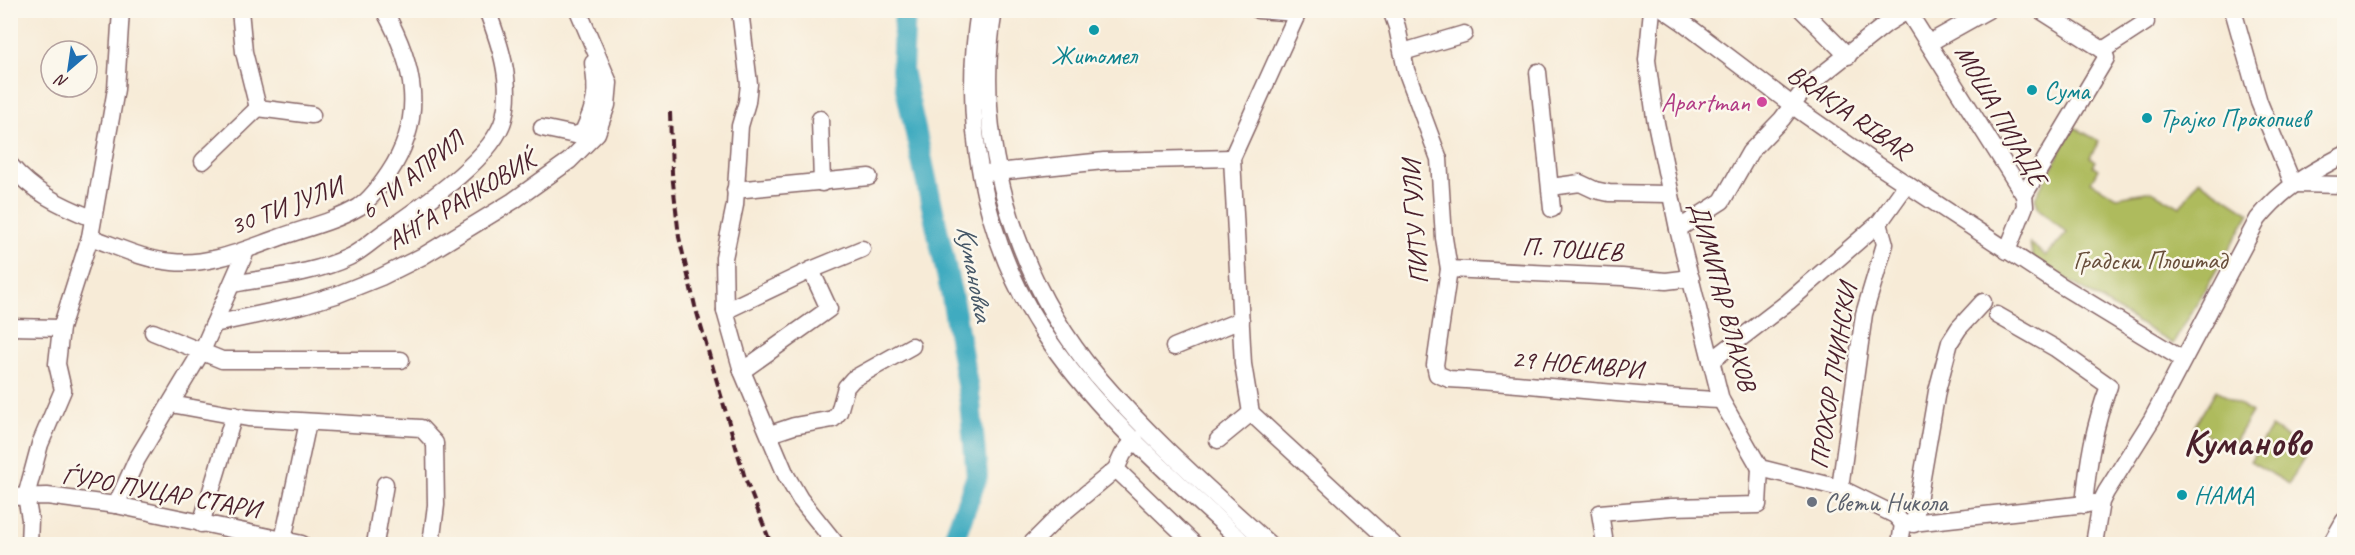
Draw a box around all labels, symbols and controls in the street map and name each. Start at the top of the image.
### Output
marker: Житомел [1087,23,1101,37]
north arrow [39,39,99,99]
place label: Житомел [1051,39,1139,72]
street label: МОША ПИЈАДЕ [1947,39,2056,194]
street label: BRAKJA RIBAR [1781,57,1920,168]
text: N [50,69,71,92]
place label: Сума [2044,74,2091,107]
marker: Сума [2025,83,2039,97]
place label: Apartman [1661,86,1750,119]
marker: Apartman [1755,95,1769,109]
place label: Трајко Прокопиев [2159,102,2313,135]
marker: Трајко Прокопиев [2140,111,2154,125]
street label: 6 ТИ АПРИЛ [353,121,473,227]
street label: АНЃА РАНКОВИЌ [381,140,545,257]
street label: ПИТУ ГУЛИ [1394,154,1436,285]
street label: 30 ТИ ЈУЛИ [225,168,350,242]
street label: ДИМИТАР ВЛАХОВ [1682,199,1765,396]
water label: Кумановка [949,222,1001,326]
street label: П. ТОШЕВ [1521,230,1626,268]
park label: Градски Плоштад [2073,244,2229,277]
street label: ПРОХОР ПЧИНСКИ [1802,276,1865,471]
street label: 29 НОЕМВРИ [1510,342,1648,387]
district label: Куманово [2183,419,2313,466]
street label: ЃУРО ПУЦАР СТАРИ [60,458,267,526]
place label: НАМА [2194,479,2254,512]
place label: Свети Никола [1824,486,1949,519]
marker: НАМА [2175,488,2189,502]
marker: Свети Никола [1805,495,1819,509]

